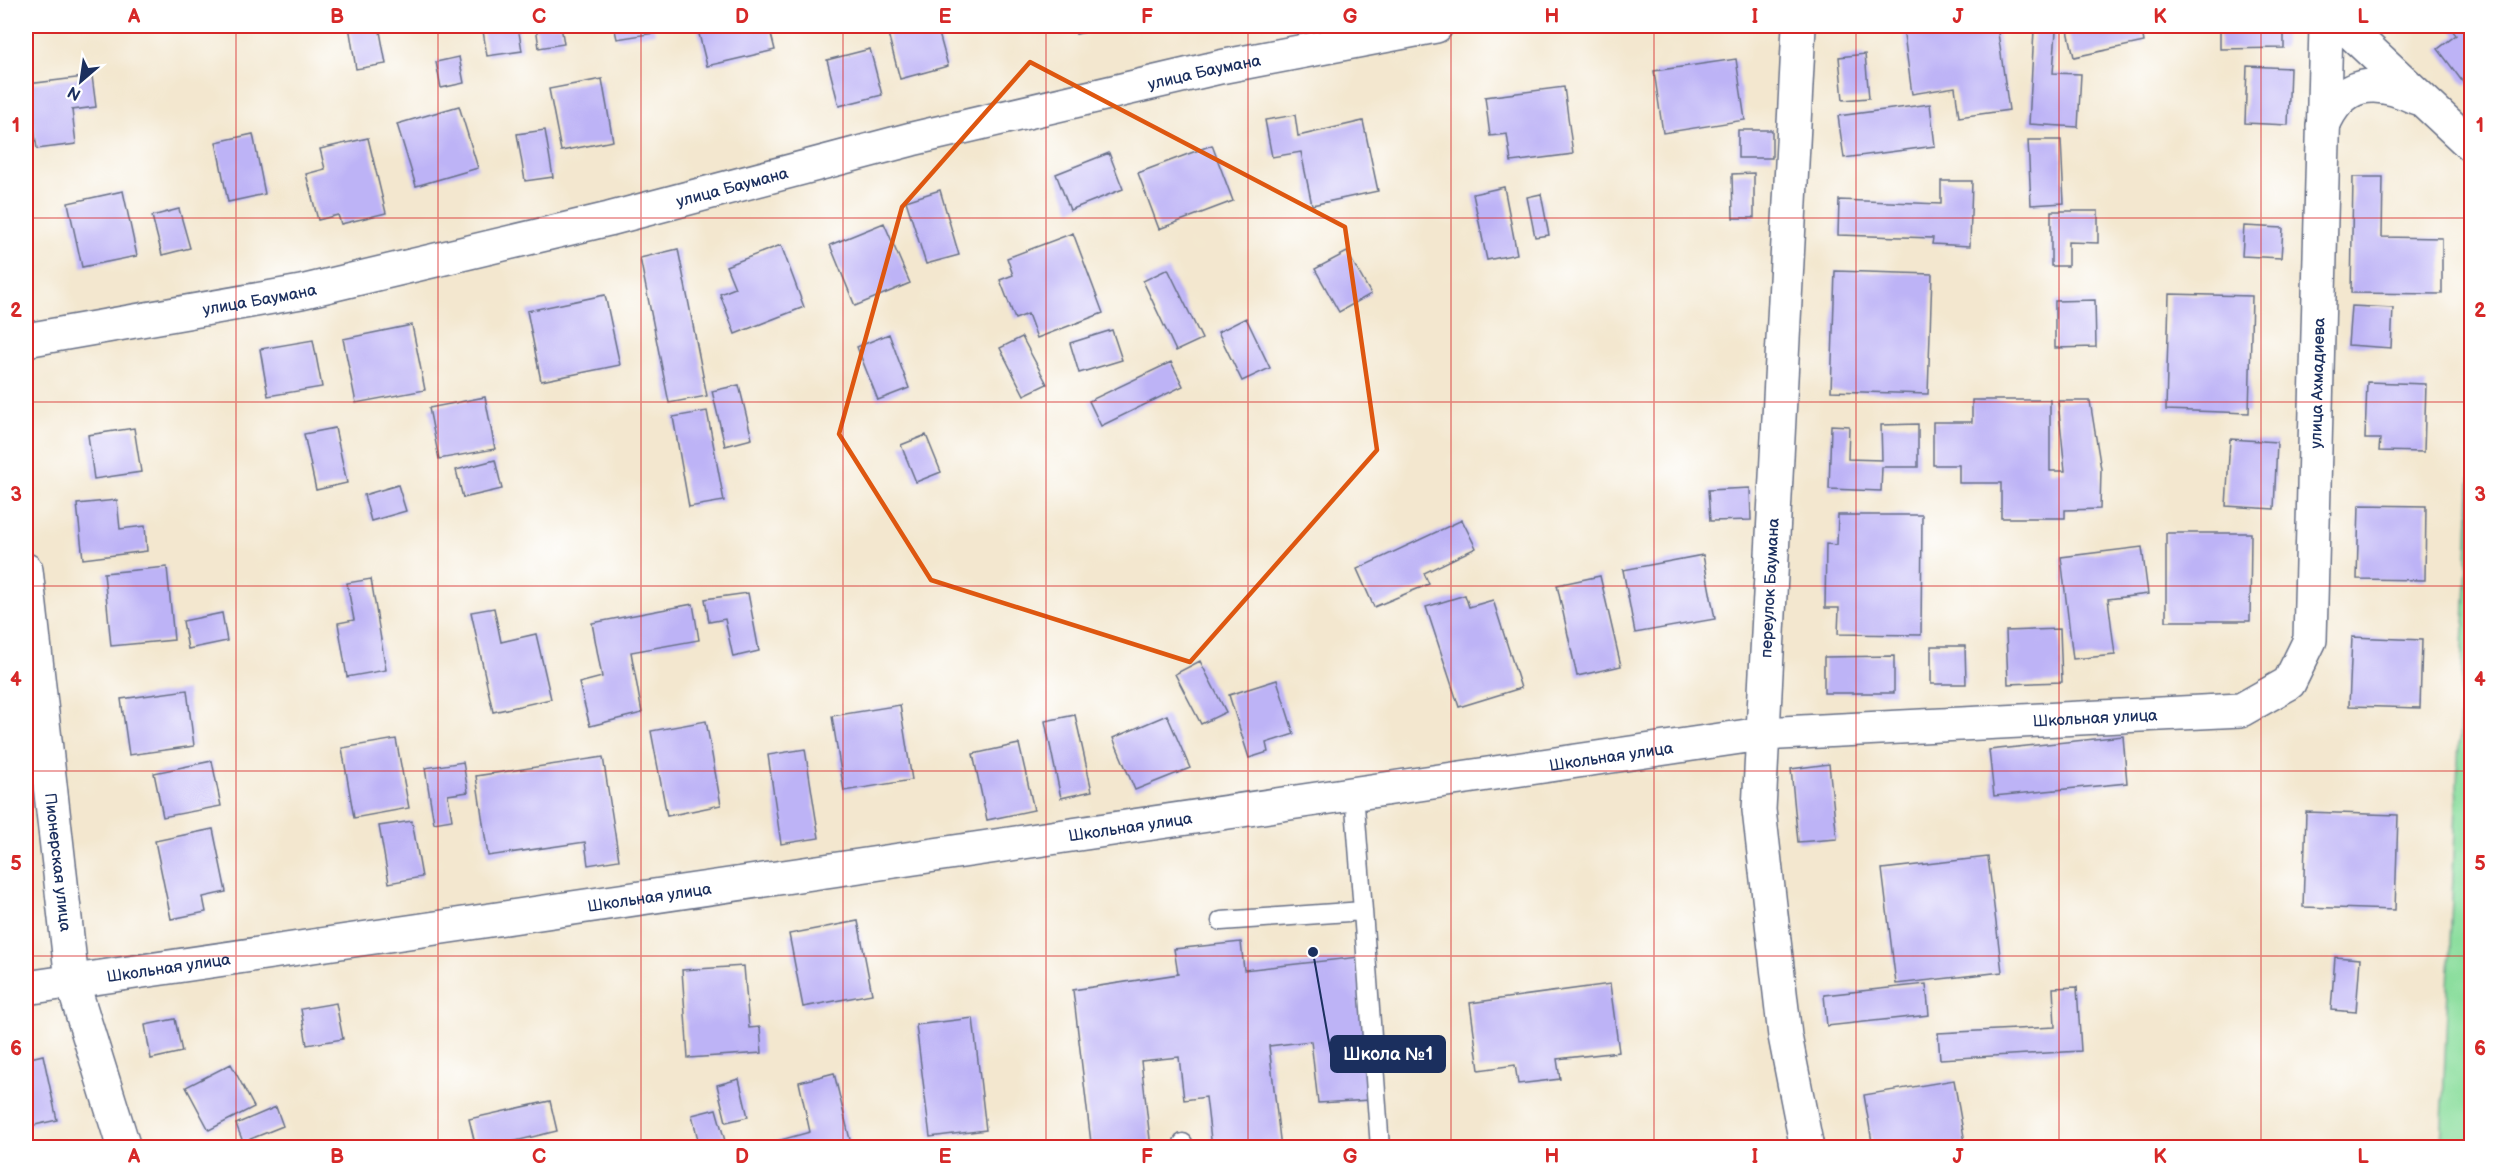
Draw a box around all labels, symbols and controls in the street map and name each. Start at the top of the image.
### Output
text: A [127,5,141,29]
text: B [330,5,344,29]
text: C [532,5,546,29]
text: D [735,5,749,29]
text: E [939,5,952,29]
text: F [1141,5,1153,29]
text: G [1343,5,1358,29]
text: H [1545,5,1559,29]
text: I [1752,5,1758,29]
text: J [1953,5,1965,29]
text: K [2153,5,2167,29]
text: L [2357,5,2369,29]
north arrow [51,51,111,111]
street label: улица Баумана [1146,51,1263,95]
text: N [65,82,84,104]
text: 1 [12,114,20,138]
text: 1 [2476,114,2484,138]
street label: улица Баумана [674,164,791,212]
street label: улица Баумана [201,281,319,320]
text: 2 [10,299,22,323]
text: 2 [2474,299,2486,323]
street label: улица Ахмадиева [2307,317,2329,449]
text: 3 [10,483,22,507]
text: 3 [2474,483,2486,507]
street label: переулок Баумана [1757,517,1784,659]
text: 4 [10,668,22,692]
text: 4 [2474,668,2486,692]
street label: Школьная улица [2032,706,2159,731]
street label: Школьная улица [1548,739,1675,776]
street label: Пионерская улица [40,792,74,933]
street label: Школьная улица [1067,809,1194,846]
text: 5 [10,852,22,876]
text: 5 [2474,852,2486,876]
street label: Школьная улица [586,880,713,917]
street label: Школьная улица [105,950,232,987]
callout: Школа №1 [1331,1036,1445,1072]
text: 6 [10,1037,22,1061]
text: 6 [2474,1037,2486,1061]
text: Школа №1 [1343,1044,1433,1065]
text: A [127,1145,141,1169]
text: B [330,1145,344,1169]
text: C [532,1145,546,1169]
text: D [735,1145,749,1169]
text: E [939,1145,952,1169]
text: F [1141,1145,1153,1169]
text: G [1343,1145,1358,1169]
text: H [1545,1145,1559,1169]
text: I [1752,1145,1758,1169]
text: J [1953,1145,1965,1169]
text: K [2153,1145,2167,1169]
text: L [2357,1145,2369,1169]

